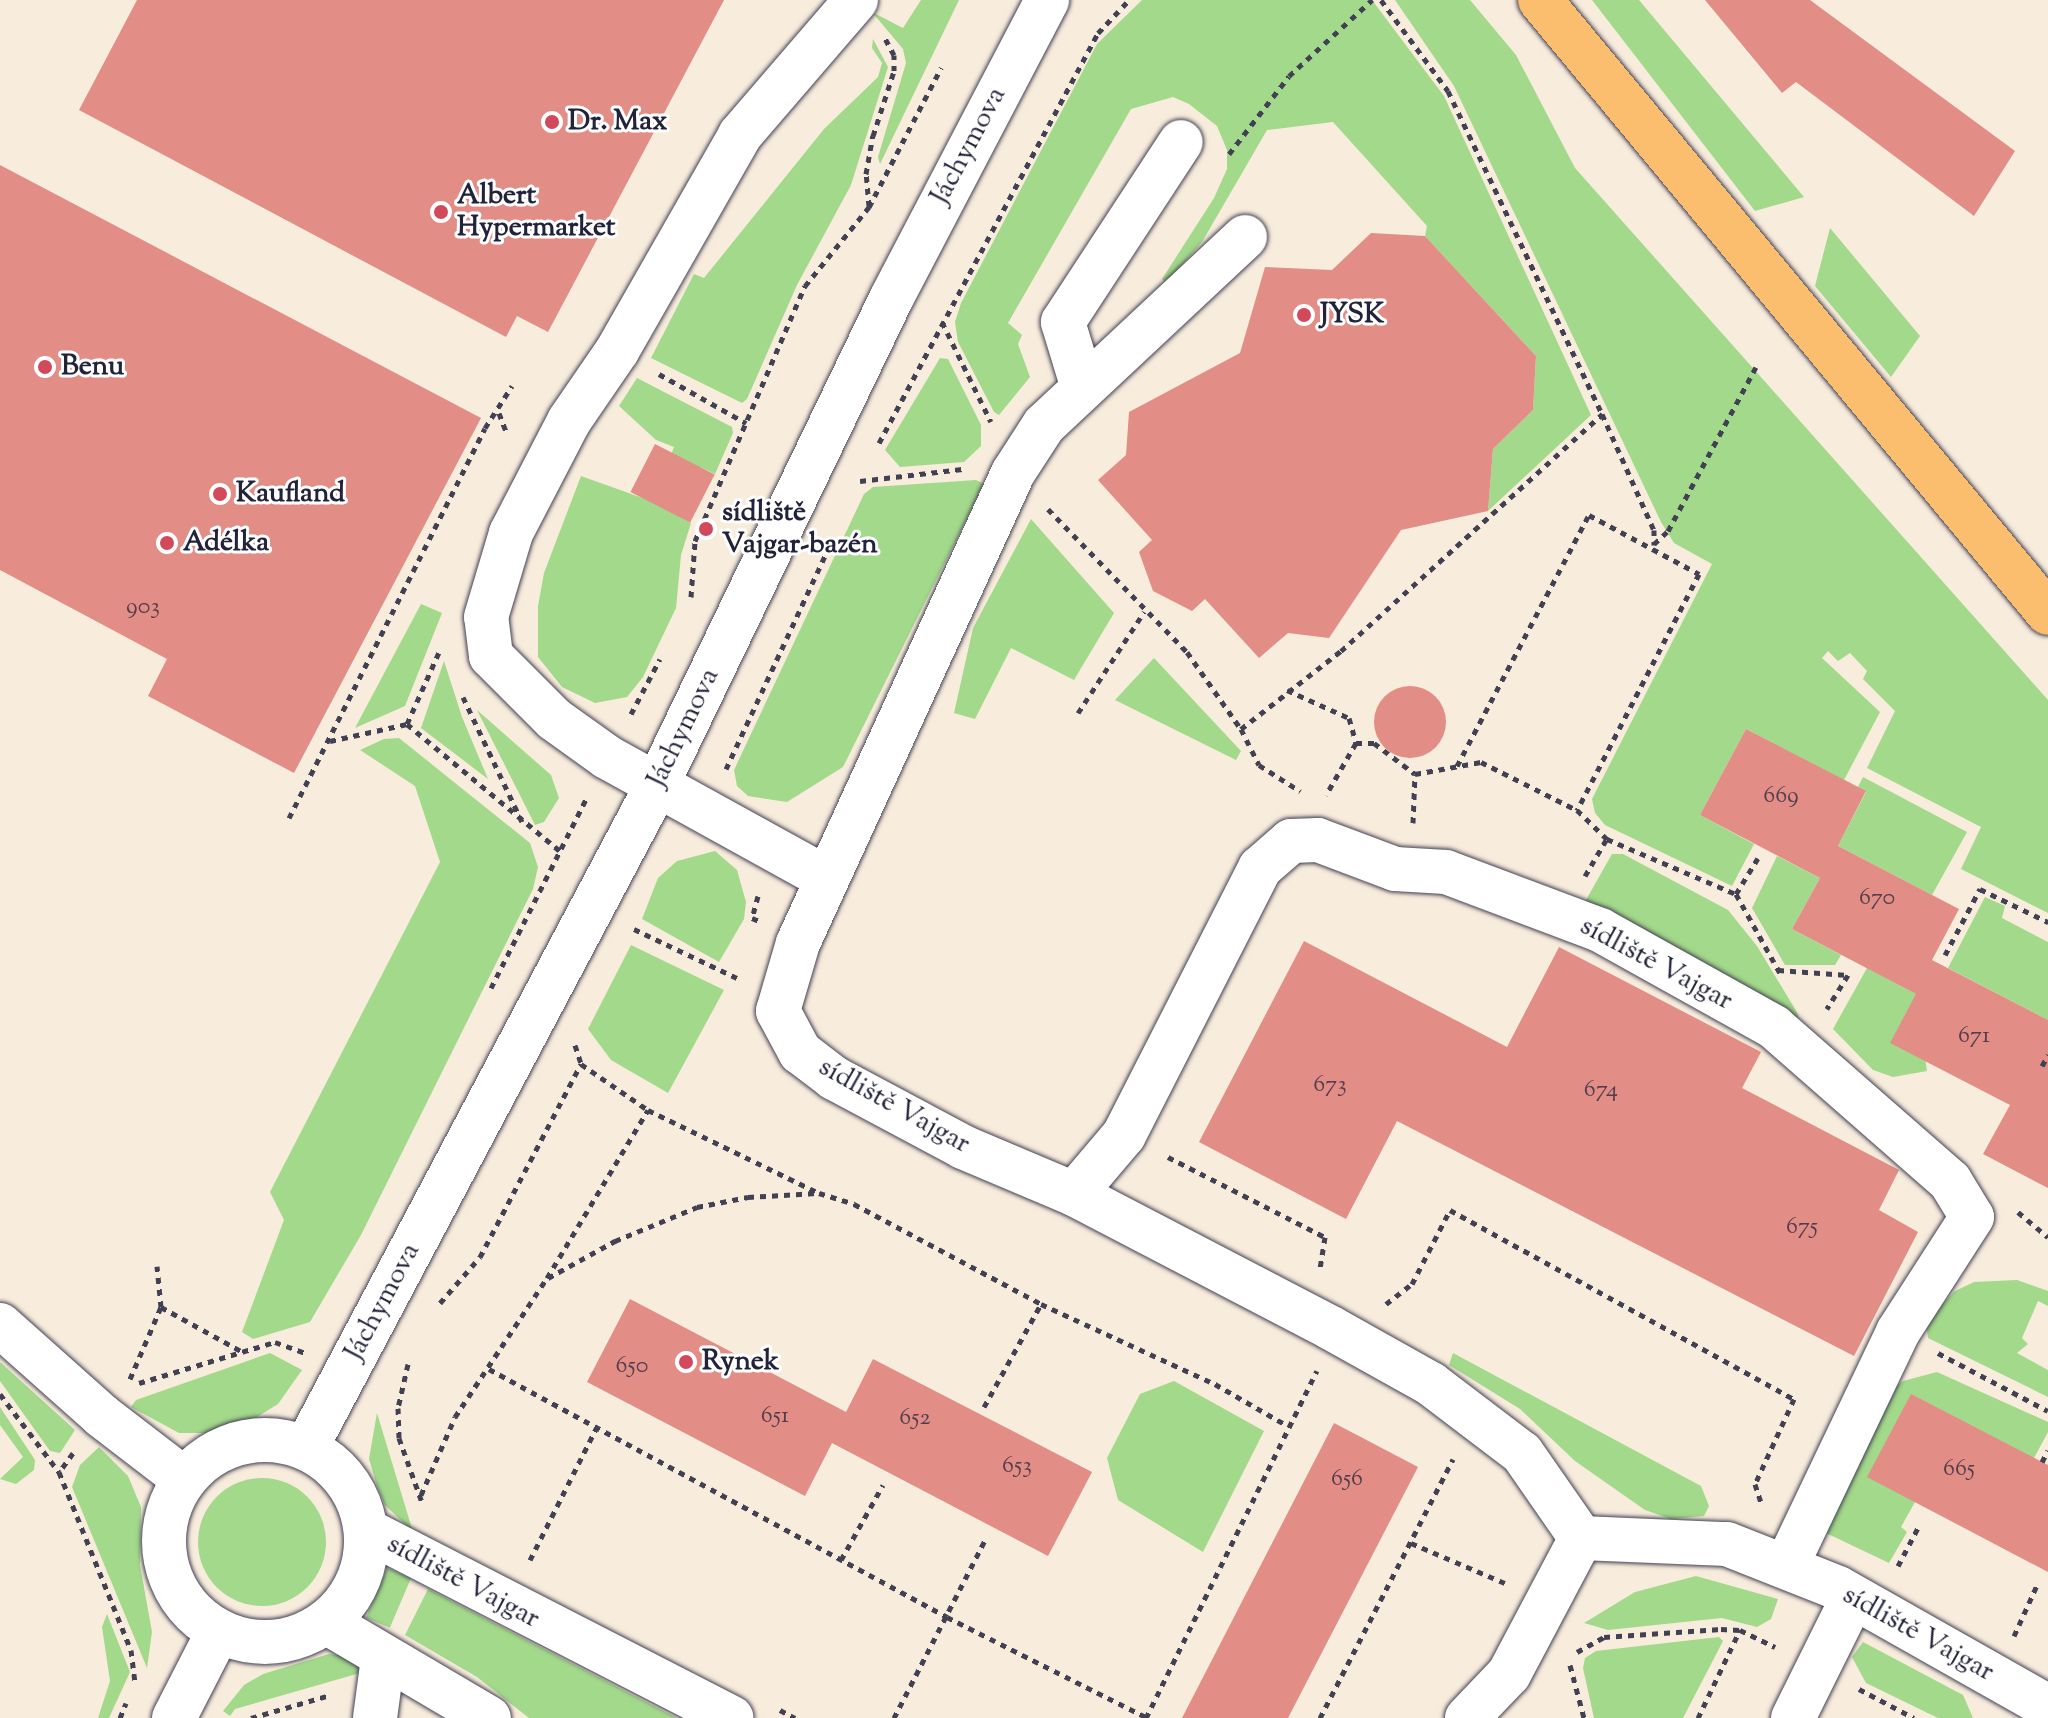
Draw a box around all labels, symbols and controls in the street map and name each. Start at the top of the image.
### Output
street label: Jáchymova [924,82,1014,210]
place label: Dr. Max [568,105,667,139]
marker: Dr. Max [543,113,561,131]
place label: Albert Hypermarket [457,179,615,245]
marker: Albert Hypermarket [432,203,450,221]
place label: JYSK [1320,298,1384,332]
marker: JYSK [1295,306,1313,324]
place label: Benu [61,350,124,384]
marker: Benu [36,358,54,376]
place label: Kaufland [236,477,345,511]
marker: Kaufland [211,485,229,503]
place label: sídliště Vajgar-bazén [722,496,878,562]
marker: sídliště Vajgar-bazén [697,520,715,538]
place label: Adélka [183,526,269,560]
marker: Adélka [158,534,176,552]
house number: 903 [126,594,160,622]
street label: Jáchymova [641,663,727,793]
house number: 669 [1763,783,1799,811]
house number: 670 [1859,885,1895,913]
street label: sídliště Vajgar [1574,910,1738,1018]
house number: 671 [1958,1023,1990,1051]
street label: sídliště Vajgar [812,1051,976,1161]
house number: 673 [1313,1072,1347,1100]
house number: 674 [1584,1077,1618,1105]
house number: 675 [1786,1214,1818,1242]
street label: Jáchymova [338,1238,428,1366]
place label: Rynek [702,1345,779,1379]
house number: 650 [616,1353,648,1381]
marker: Rynek [677,1353,695,1371]
house number: 651 [761,1403,789,1431]
house number: 652 [899,1405,931,1433]
house number: 653 [1002,1453,1032,1481]
house number: 665 [1943,1456,1975,1484]
house number: 656 [1331,1466,1363,1494]
street label: sídliště Vajgar [381,1528,545,1636]
street label: sídliště Vajgar [1836,1579,2000,1689]

